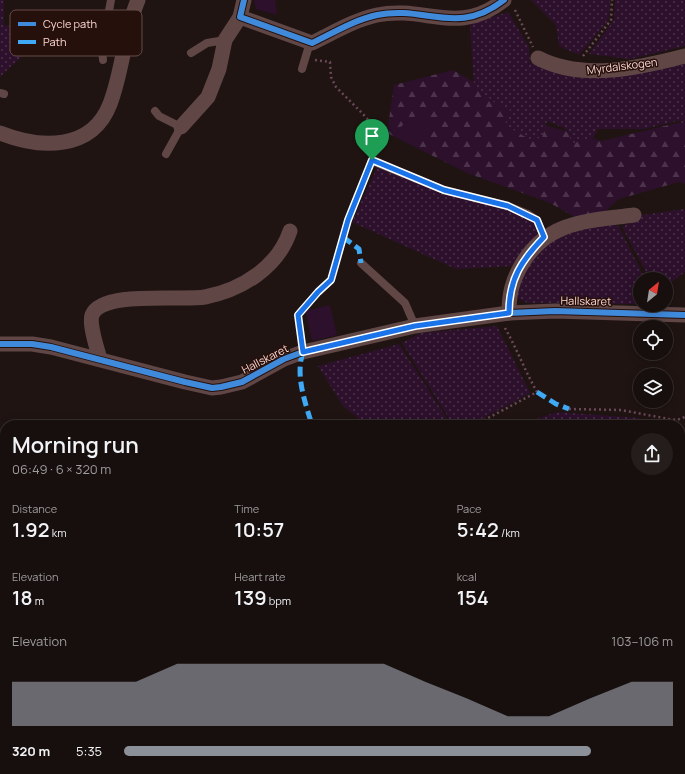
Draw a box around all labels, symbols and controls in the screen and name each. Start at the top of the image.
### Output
legend [10,10,142,56]
text: Cycle path [43,16,97,31]
text: Path [43,34,66,49]
street label: Myrdalskogen [586,54,658,77]
pin [355,119,389,160]
icon: arrive [361,125,383,147]
north arrow [633,272,673,312]
map controls [633,272,673,408]
street label: Hallskaret [560,293,612,308]
button: locate [633,320,673,360]
street label: Hallskaret [239,340,291,377]
button: layers [633,368,673,408]
text: Morning run [12,430,139,460]
button: share [631,433,673,475]
text: 06:49 · 6 × 320 m [12,460,111,478]
text: Distance [12,501,57,516]
text: Time [234,501,259,516]
text: Pace [457,501,482,516]
text: 1.92 [12,516,50,543]
text: 10:57 [234,516,284,543]
text: 5:42 [457,516,499,543]
text: km [50,525,67,540]
text: /km [499,525,520,540]
text: Elevation [12,569,58,584]
text: Heart rate [234,569,285,584]
text: kcal [457,569,477,584]
text: 18 [12,584,32,611]
text: 139 [234,584,267,611]
text: 154 [457,584,489,611]
text: m [32,593,44,608]
text: bpm [267,593,291,608]
text: Elevation [12,632,67,650]
text: 103–106 m [611,632,673,650]
text: 320 m [12,742,50,760]
text: 5:35 [76,742,102,760]

